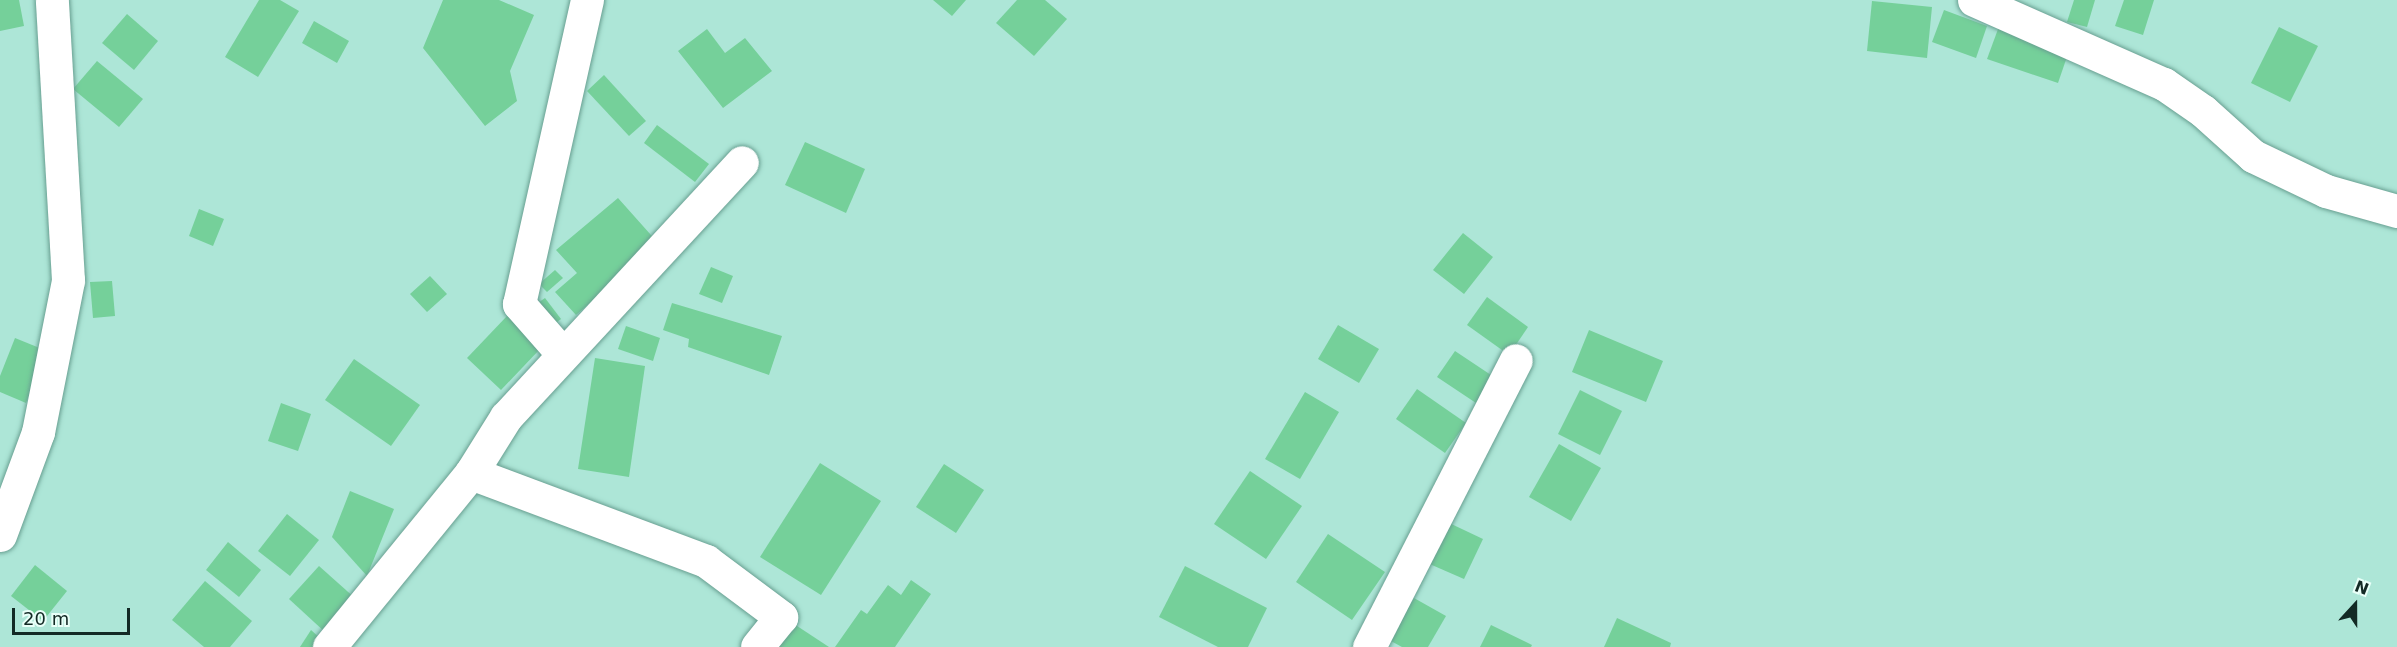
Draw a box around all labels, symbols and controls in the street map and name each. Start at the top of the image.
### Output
north arrow [2325,575,2385,635]
text: N [2352,576,2371,599]
scale bar [15,596,134,634]
text: 20 m [23,608,69,629]

